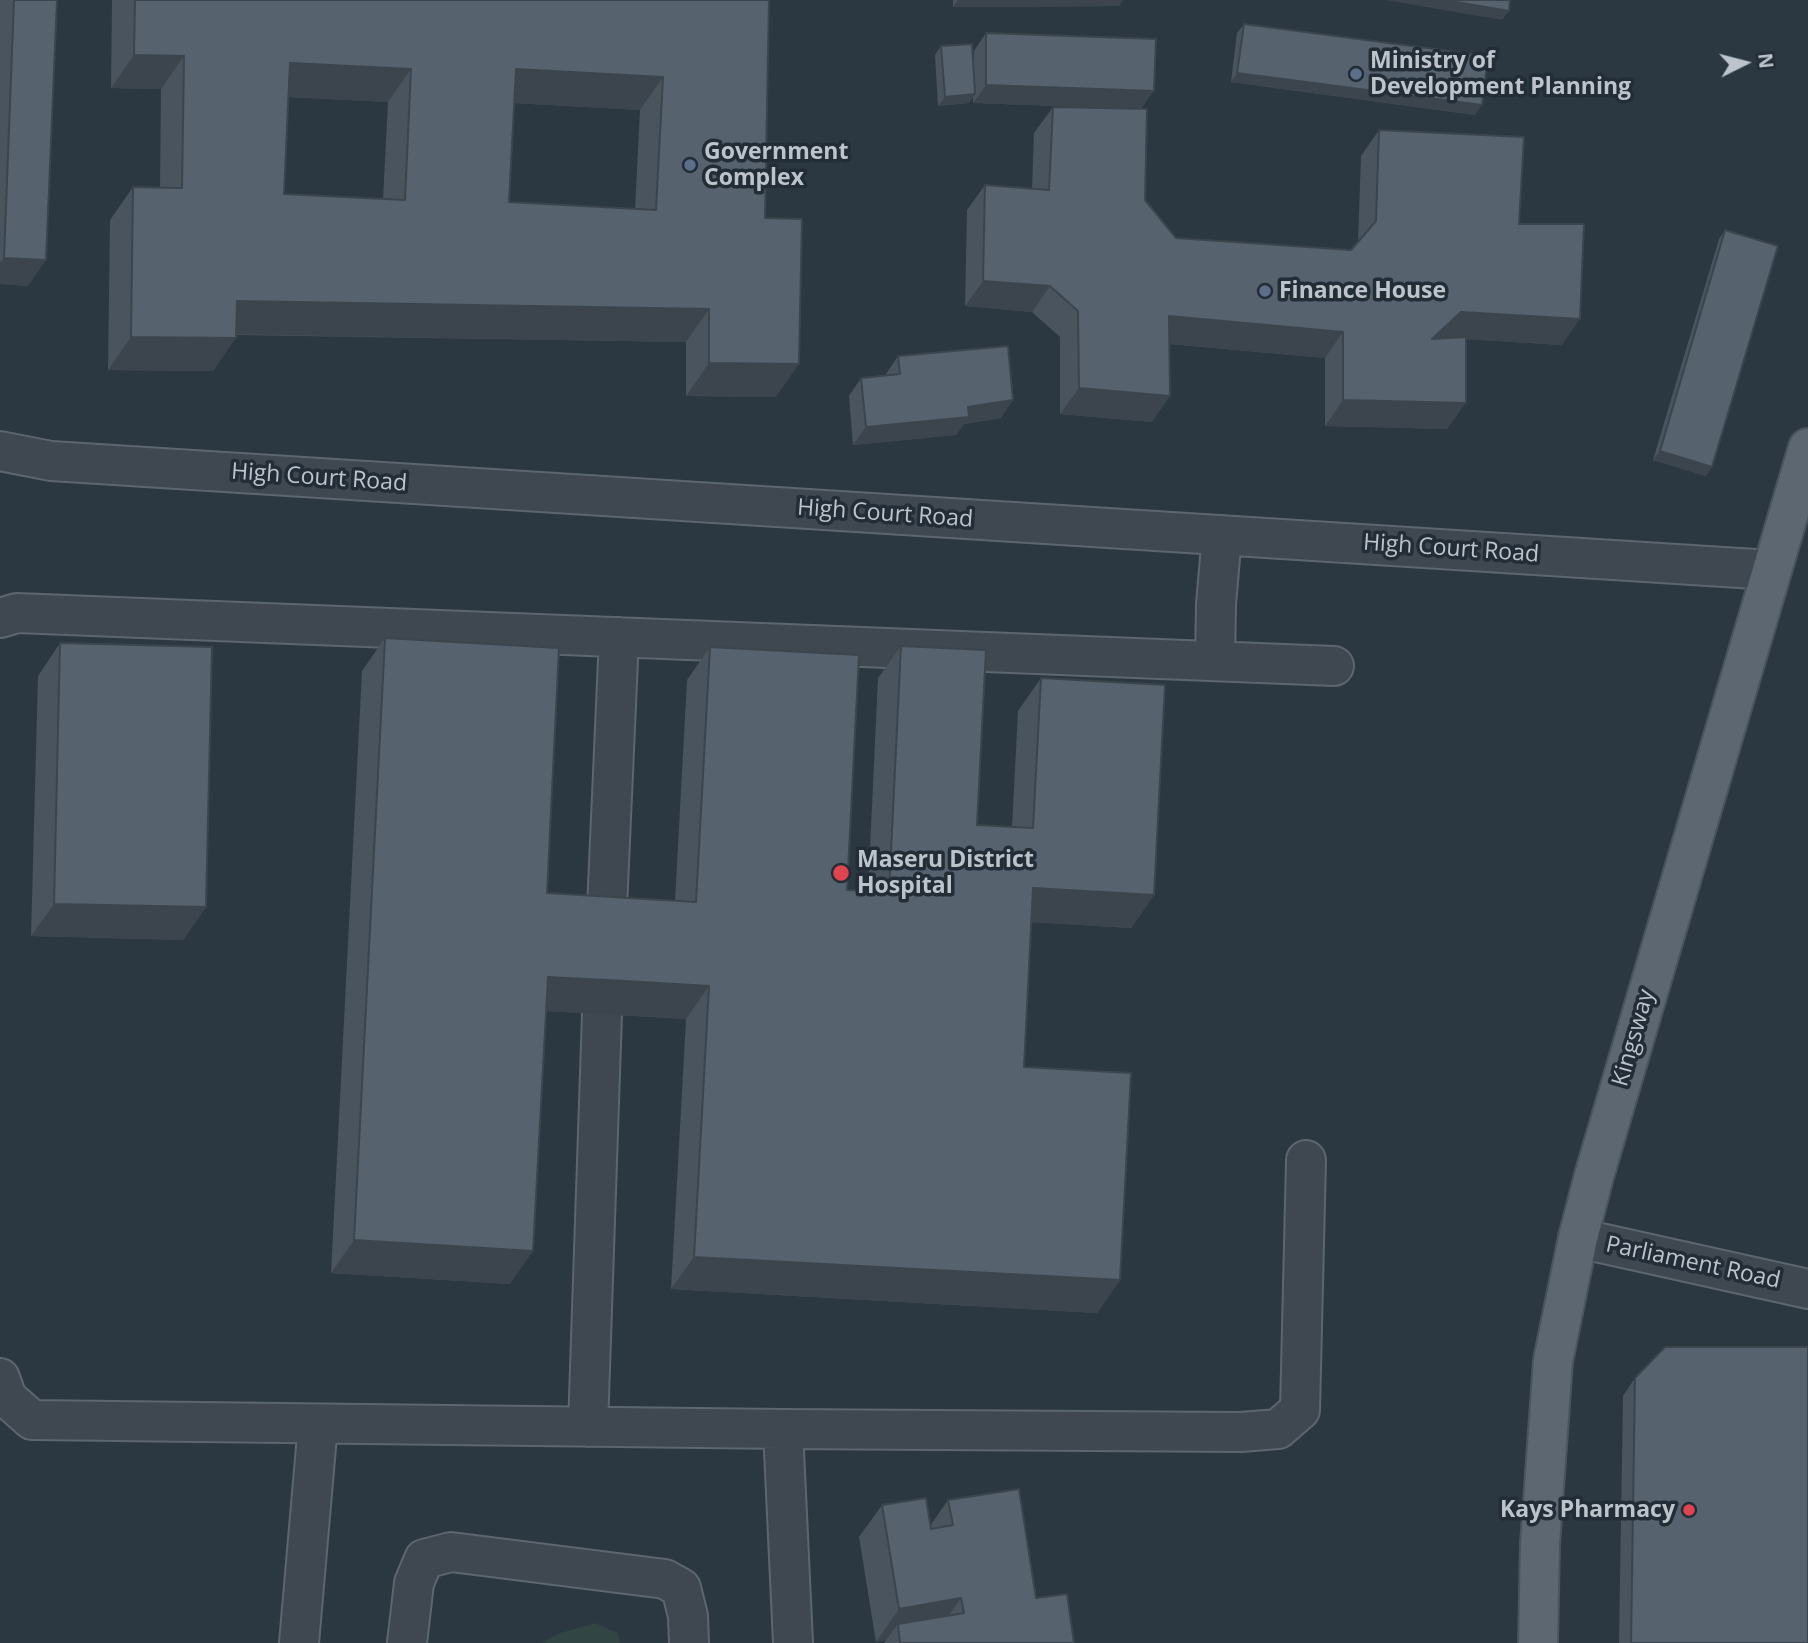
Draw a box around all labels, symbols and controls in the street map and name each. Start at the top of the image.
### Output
north arrow [1710,28,1780,98]
place label: Ministry of Development Planning [1370,47,1631,101]
text: N [1752,52,1780,70]
marker: Ministry of Development Planning [1348,66,1364,82]
place label: Government Complex [704,138,848,192]
marker: Government Complex [682,157,698,173]
place label: Finance House [1279,277,1446,305]
marker: Finance House [1257,283,1273,299]
street label: High Court Road [230,458,408,498]
street label: High Court Road [796,494,974,534]
street label: High Court Road [1362,529,1540,569]
place label: Maseru District Hospital [857,846,1034,900]
marker: Maseru District Hospital [831,863,851,883]
street label: Kingsway [1607,986,1661,1090]
street label: Parliament Road [1603,1231,1783,1295]
place label: Kays Pharmacy [1500,1496,1675,1524]
marker: Kays Pharmacy [1681,1502,1697,1518]

